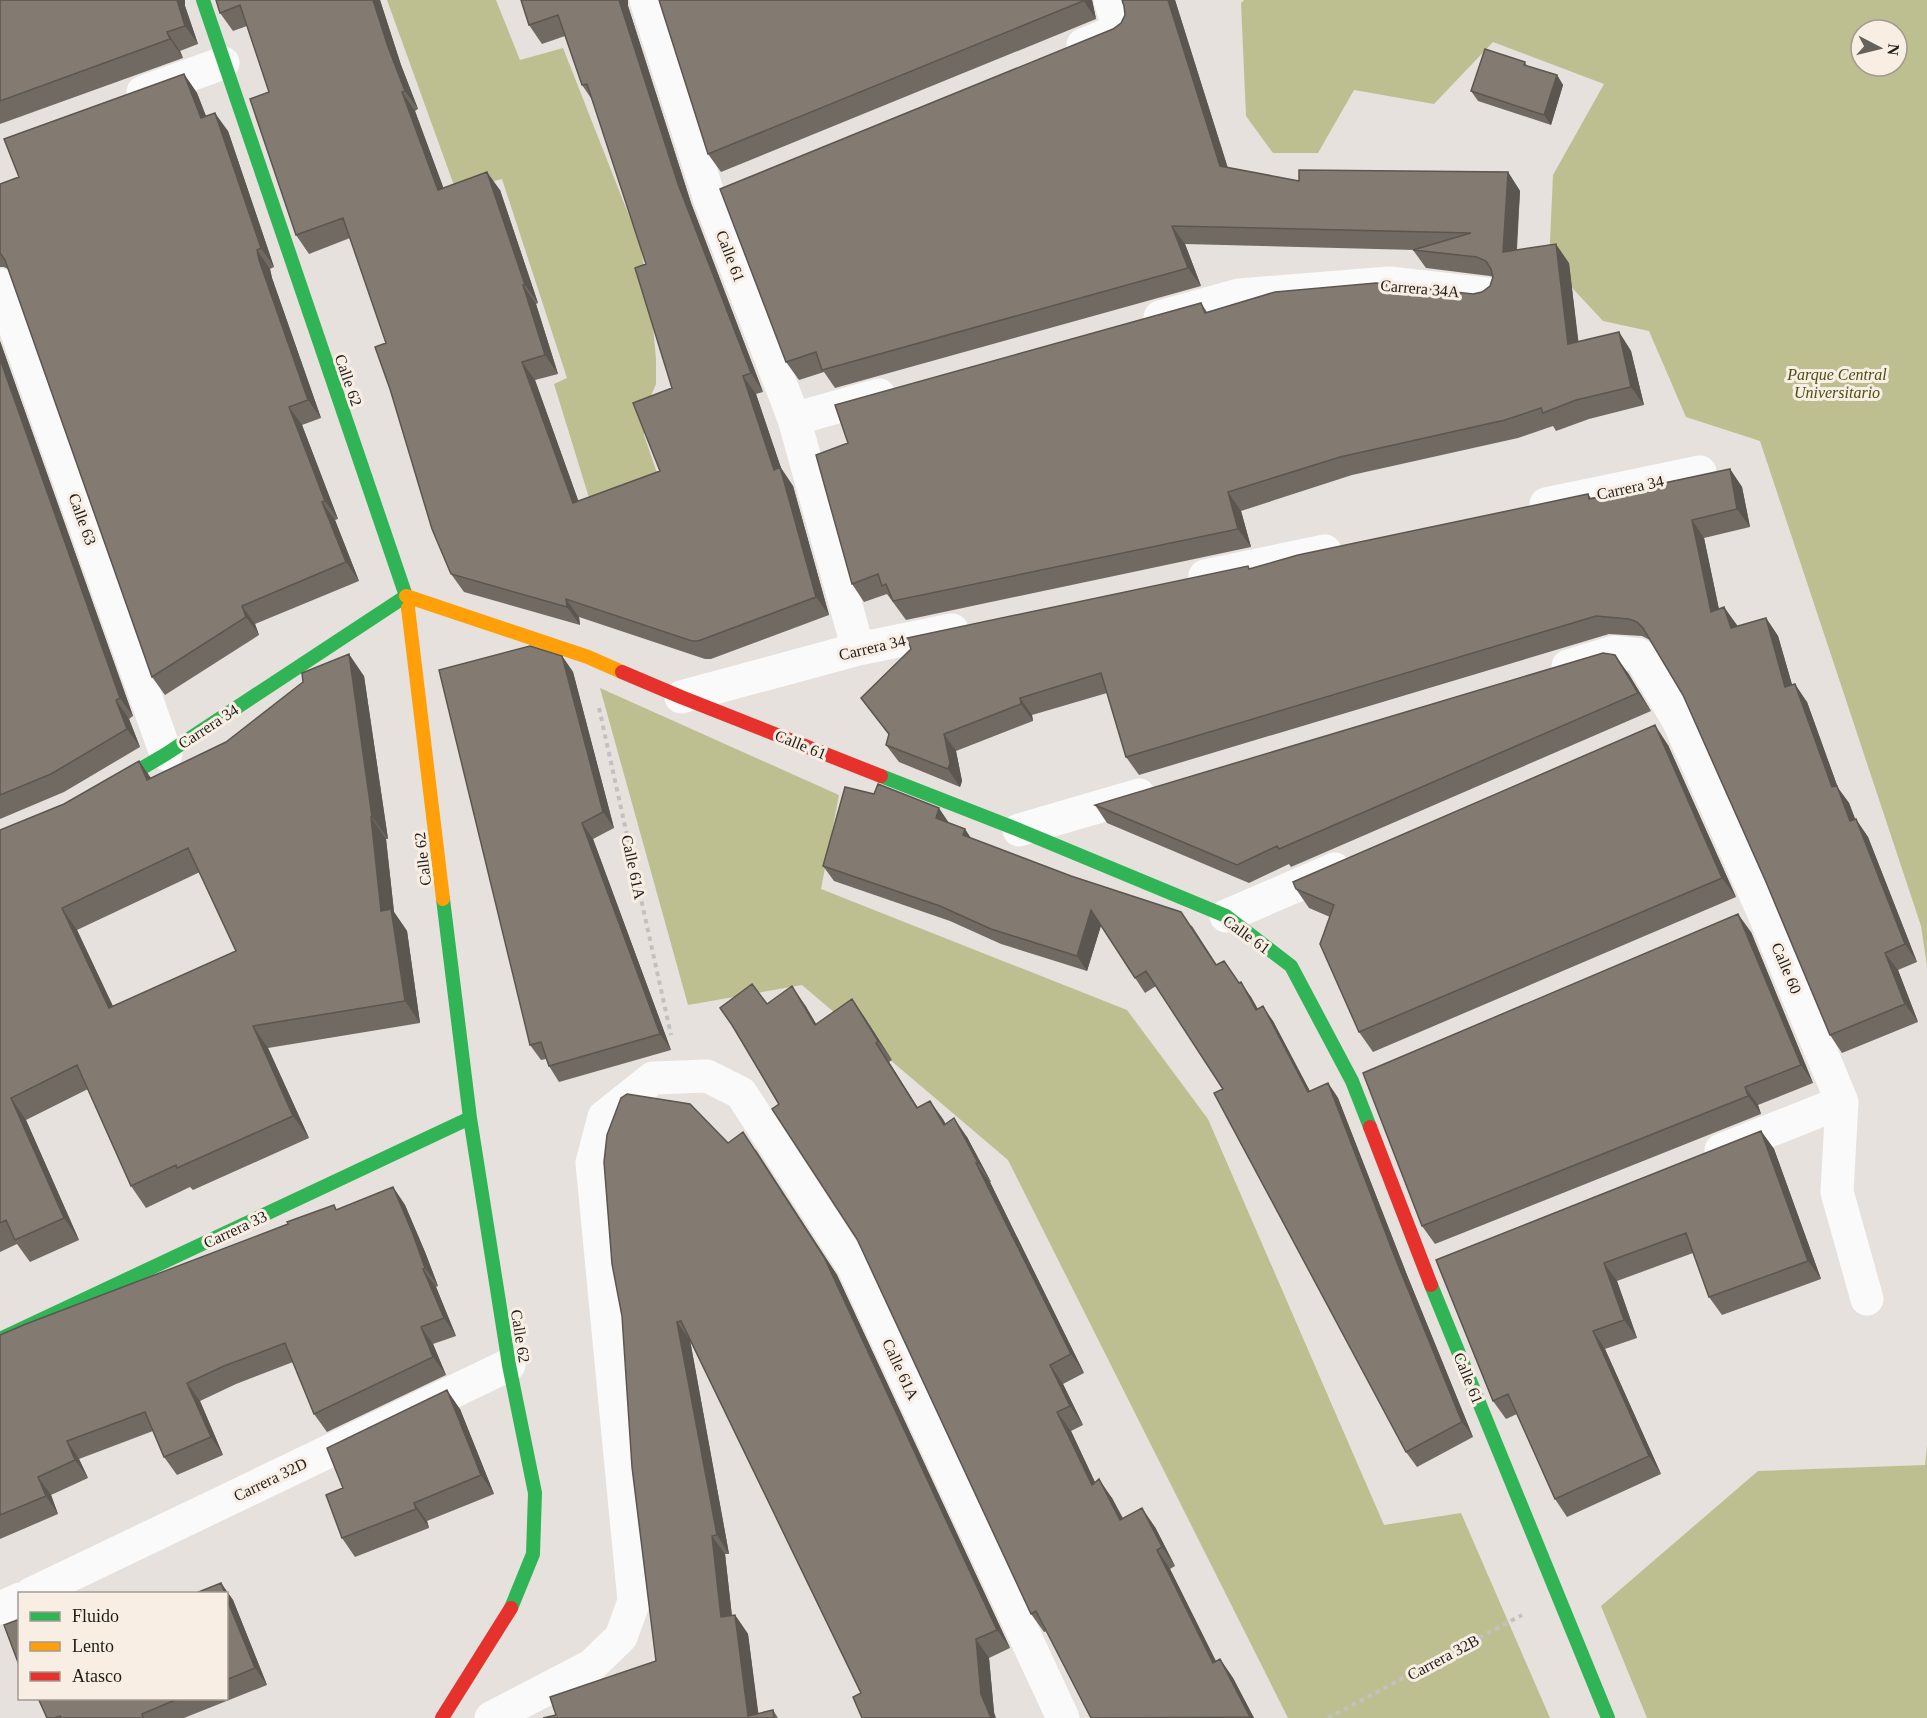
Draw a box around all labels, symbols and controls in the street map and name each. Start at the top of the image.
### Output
north arrow [1849,18,1909,78]
text: N [1884,43,1903,57]
street label: Calle 61 [713,228,748,284]
street label: Carrera 34A [1380,277,1461,300]
street label: Calle 62 [332,352,365,408]
park label: Parque Central Universitario [1786,366,1887,401]
street label: Carrera 34 [1595,472,1665,503]
street label: Calle 63 [65,491,100,547]
street label: Carrera 34 [837,632,907,663]
street label: Carrera 34 [175,701,241,752]
street label: Calle 61 [773,727,829,762]
street label: Calle 62 [411,831,434,887]
street label: Calle 61A [618,833,649,901]
street label: Calle 61 [1220,912,1273,957]
street label: Calle 60 [1768,940,1805,996]
street label: Carrera 33 [201,1207,270,1252]
street label: Calle 62 [508,1308,533,1364]
street label: Calle 61A [879,1336,922,1403]
street label: Calle 61 [1451,1350,1486,1406]
street label: Carrera 32D [231,1454,310,1505]
legend [18,1592,228,1700]
text: Fluido [72,1606,119,1626]
street label: Carrera 32B [1405,1631,1482,1683]
text: Lento [72,1636,114,1656]
text: Atasco [72,1666,122,1686]

